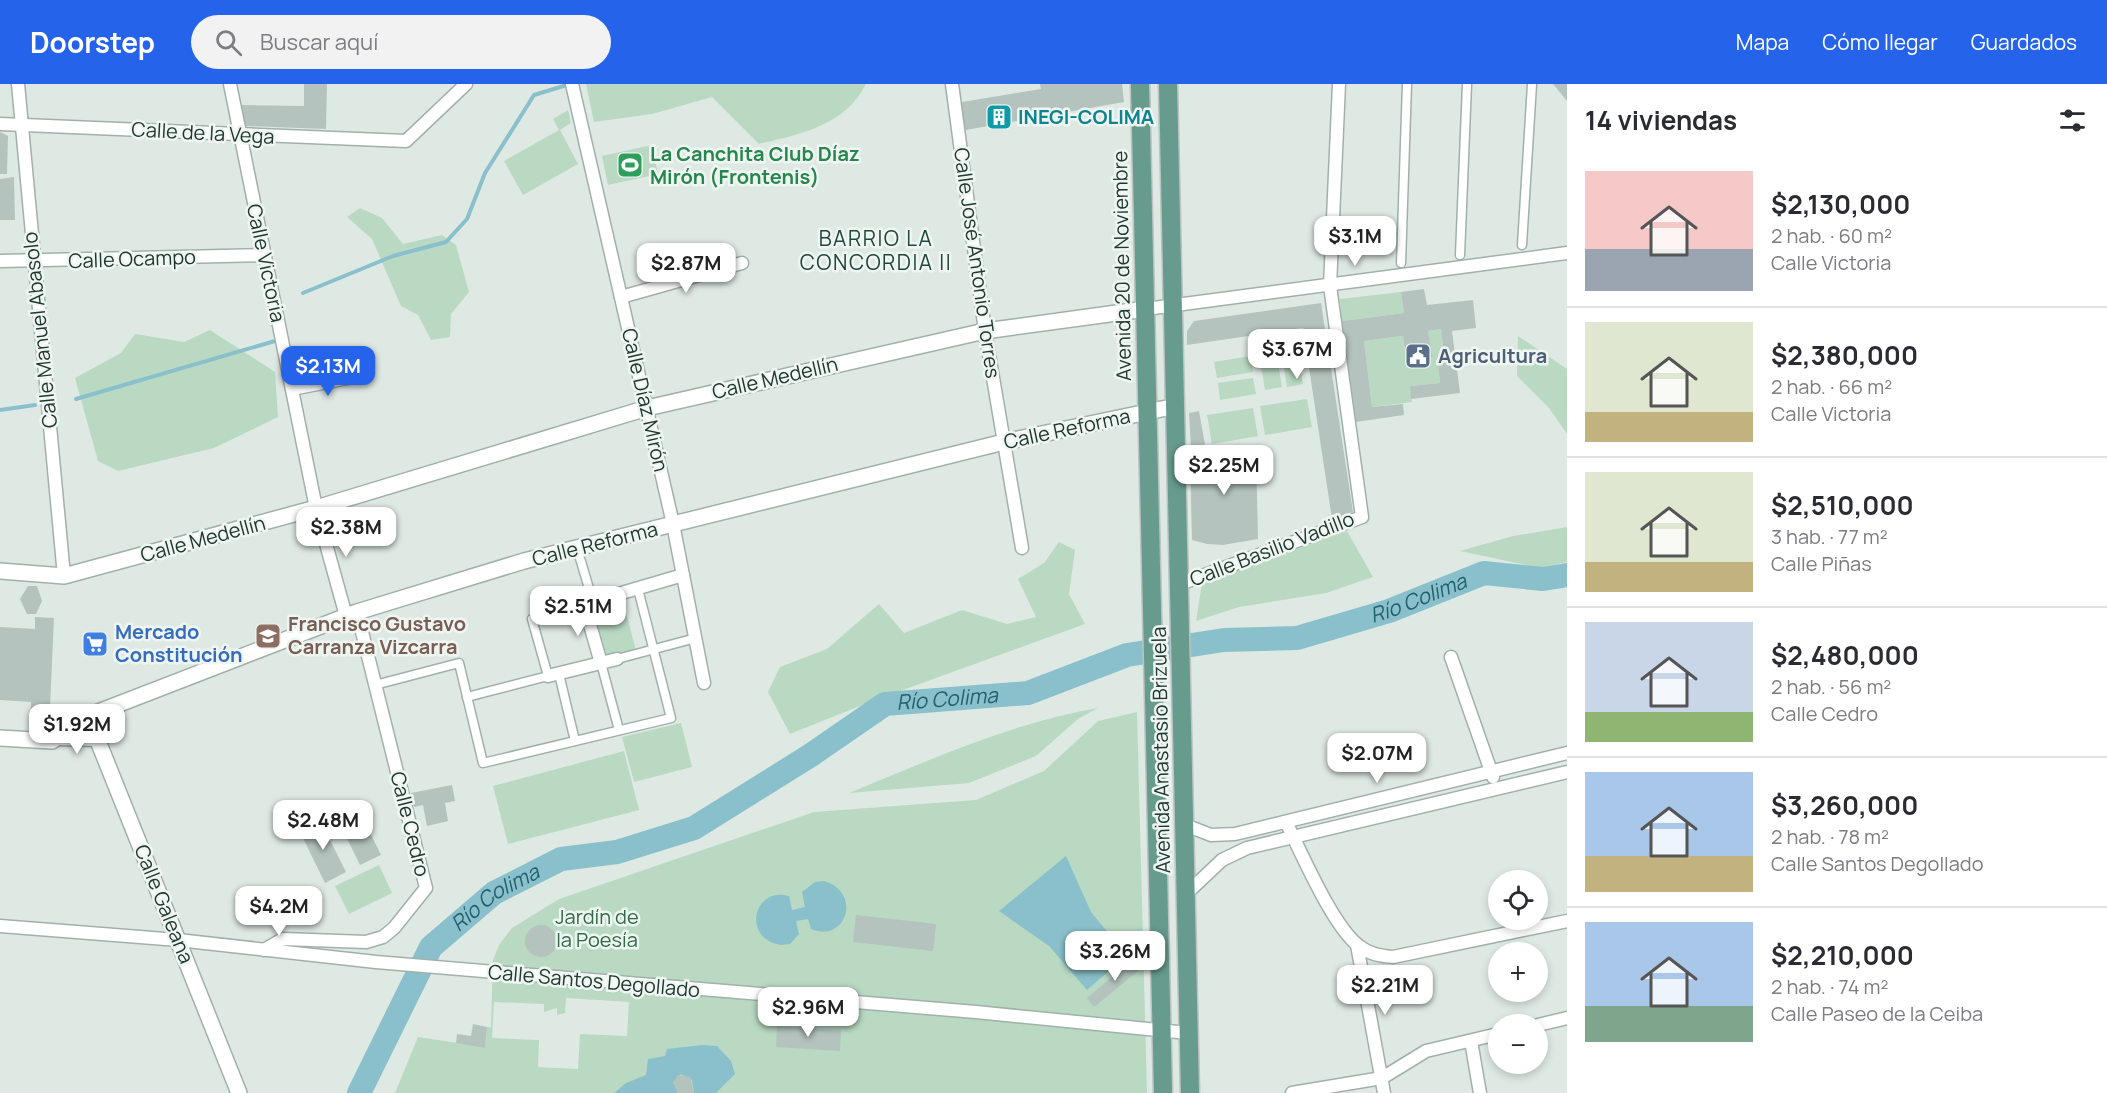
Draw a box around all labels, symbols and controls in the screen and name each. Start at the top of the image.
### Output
search box [191,15,611,69]
text: Doorstep [30,23,155,61]
icon: search [212,26,245,59]
text: Buscar aquí [260,27,378,57]
text: Mapa [1736,28,1789,56]
text: Cómo llegar [1822,28,1938,56]
text: Guardados [1971,28,2077,56]
building icon: INEGI-COLIMA [984,102,1014,132]
text: 14 viviendas [1585,102,1737,138]
place label: INEGI-COLIMA [1018,103,1155,130]
icon: filters [2056,104,2089,137]
street label: Calle de la Vega [131,115,275,150]
place label: La Canchita Club Díaz Mirón (Frontenis) [650,140,860,190]
street label: Calle José Antonio Torres [948,146,1007,380]
sports icon: La Canchita Club Díaz Mirón (Frontenis) [615,150,645,180]
street label: Avenida 20 de Noviembre [1106,151,1137,381]
text: $2,130,000 [1771,186,1910,222]
icon: home [1633,195,1705,267]
street label: Calle Victoria [241,201,292,325]
pin: $3.1M [1313,216,1397,267]
text: $3.1M [1328,222,1382,249]
text: 2 hab. · 60 m² [1771,222,1892,249]
district label: BARRIO LA CONCORDIA II [800,224,952,276]
street label: Calle Manuel Abasolo [16,231,63,429]
street label: Calle Ocampo [68,243,196,274]
pin: $2.87M [637,243,735,294]
text: $2.87M [651,249,721,276]
text: Calle Victoria [1771,249,1891,276]
street label: Calle Díaz Mirón [616,326,675,474]
pin: $3.67M [1248,329,1346,380]
text: $3.67M [1262,335,1332,362]
text: $2,380,000 [1771,337,1918,373]
public building icon: Agricultura [1403,341,1433,371]
place label: Agricultura [1438,342,1547,369]
pin: $2.13M [279,346,377,397]
icon: home [1633,346,1705,418]
street label: Calle Medellín [709,350,840,405]
text: $2.13M [295,352,361,379]
text: 2 hab. · 66 m² [1771,373,1892,400]
text: Calle Victoria [1771,400,1891,427]
street label: Calle Reforma [1001,402,1133,455]
pin: $2.25M [1175,445,1273,496]
text: $2.25M [1188,451,1260,478]
text: $2,510,000 [1771,487,1914,523]
icon: home [1633,496,1705,568]
street label: Calle Basilio Vadillo [1186,505,1358,592]
pin: $2.38M [297,507,395,558]
street label: Calle Medellín [137,509,268,568]
text: $2.38M [310,513,382,540]
street label: Calle Reforma [529,515,661,572]
text: 3 hab. · 77 m² [1771,523,1888,550]
text: Calle Piñas [1771,550,1872,577]
water label: Río Colima [1366,566,1472,629]
pin: $2.51M [529,586,627,637]
text: $2.51M [544,592,612,619]
place label: Francisco Gustavo Carranza Vizcarra [288,610,466,660]
place label: Mercado Constitución [115,618,243,668]
school or university icon: Francisco Gustavo Carranza Vizcarra [253,621,283,651]
street label: Avenida Anastasio Brizuela [1145,626,1176,874]
supermarket icon: Mercado Constitución [80,629,110,659]
text: $2,480,000 [1771,637,1919,673]
icon: home [1633,646,1705,718]
text: 2 hab. · 56 m² [1771,673,1891,700]
water label: Río Colima [895,680,1000,716]
text: Calle Cedro [1771,700,1878,727]
pin: $1.92M [28,704,126,755]
text: $1.92M [43,710,111,737]
pin: $2.07M [1328,733,1426,784]
text: $2.07M [1341,739,1413,766]
street label: Calle Cedro [384,769,437,879]
text: $3,260,000 [1771,787,1918,823]
icon: home [1633,796,1705,868]
pin: $2.48M [274,800,372,851]
text: $2.48M [287,806,359,833]
text: 2 hab. · 78 m² [1771,823,1889,850]
street label: Calle Galeana [128,840,201,967]
text: Calle Santos Degollado [1771,850,1984,877]
water label: Río Colima [444,857,545,937]
map controls [1488,870,1548,1074]
button: locate [1488,870,1548,930]
pin: $4.2M [237,886,321,937]
text: $4.2M [249,892,309,919]
park label: Jardín de la Poesía [555,903,639,953]
pin: $3.26M [1066,931,1164,982]
text: $3.26M [1079,937,1151,964]
text: $2,210,000 [1771,937,1914,973]
button: + [1488,942,1548,1002]
icon: home [1633,946,1705,1018]
street label: Calle Santos Degollado [487,958,701,1003]
pin: $2.21M [1336,965,1434,1016]
text: $2.21M [1351,971,1419,998]
text: 2 hab. · 74 m² [1771,973,1888,1000]
pin: $2.96M [759,987,857,1038]
text: $2.96M [772,993,844,1020]
text: Calle Paseo de la Ceiba [1771,1000,1983,1027]
button: − [1488,1014,1548,1074]

